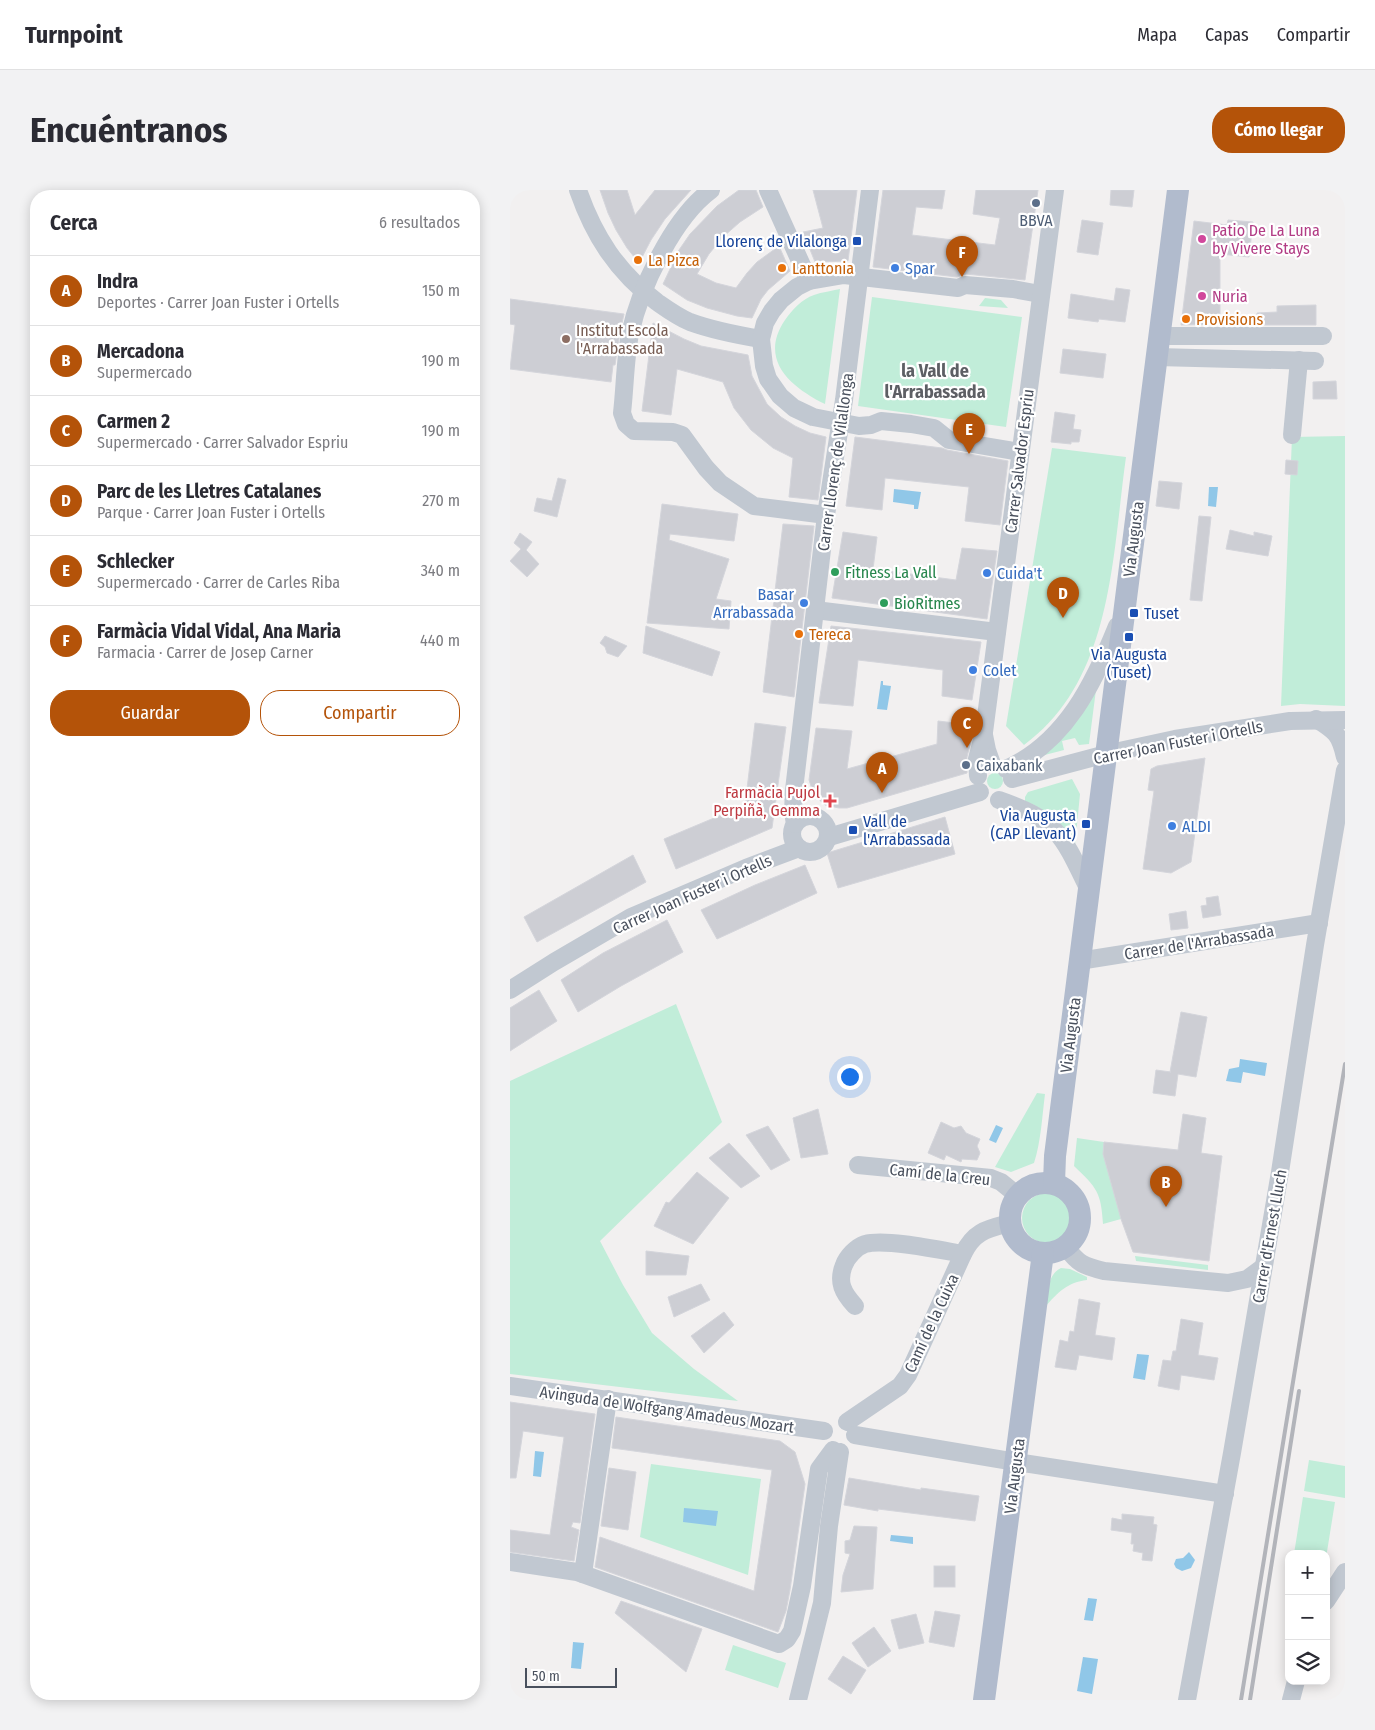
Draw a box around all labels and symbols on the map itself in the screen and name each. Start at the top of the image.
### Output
marker: BBVA [1030,197,1042,209]
place label: BBVA [1019,211,1053,230]
place label: Patio De La Luna by Vivere Stays [1212,221,1320,258]
place label: Llorenç de Vilalonga [715,232,847,251]
marker: Patio De La Luna by Vivere Stays [1196,233,1208,245]
marker: Llorenç de Vilalonga [851,235,863,247]
pin: F [946,236,978,277]
place label: La Pizca [648,251,700,270]
marker: La Pizca [632,254,644,266]
place label: Lanttonia [792,259,854,278]
place label: Spar [905,259,935,278]
marker: Lanttonia [776,262,788,274]
marker: Spar [889,262,901,274]
place label: Nuria [1212,287,1248,306]
marker: Nuria [1196,290,1208,302]
place label: Provisions [1196,310,1263,329]
marker: Provisions [1180,313,1192,325]
place label: Institut Escola l'Arrabassada [576,321,669,358]
marker: Institut Escola l'Arrabassada [560,333,572,345]
district label: la Vall de l'Arrabassada [884,360,986,403]
street label: Carrer Llorenç de Vilallonga [814,372,857,552]
street label: Carrer Salvador Espriu [1001,388,1038,534]
pin: E [953,413,985,454]
street label: Via Augusta [1119,500,1148,578]
place label: Fitness La Vall [845,563,937,582]
place label: Cuida't [997,564,1043,583]
marker: Fitness La Vall [829,566,841,578]
marker: Cuida't [981,567,993,579]
pin: D [1047,577,1079,618]
place label: Basar Arrabassada [713,585,794,622]
place label: BioRitmes [894,594,960,613]
marker: Basar Arrabassada [798,597,810,609]
marker: BioRitmes [878,597,890,609]
place label: Tuset [1144,604,1180,623]
marker: Tuset [1128,607,1140,619]
place label: Tereca [809,625,851,644]
marker: Tereca [793,628,805,640]
marker: Via Augusta (Tuset) [1123,631,1135,643]
place label: Via Augusta (Tuset) [1091,645,1167,682]
place label: Colet [983,661,1017,680]
marker: Colet [967,664,979,676]
pin: C [951,707,983,748]
street label: Carrer Joan Fuster i Ortells [1092,717,1264,768]
pin: A [866,752,898,793]
place label: Caixabank [976,756,1043,775]
marker: Caixabank [960,759,972,771]
place label: Farmàcia Pujol Perpiñà, Gemma [713,783,820,820]
marker: Farmàcia Pujol Perpiñà, Gemma [824,795,836,807]
place label: Via Augusta (CAP Llevant) [991,806,1076,843]
place label: Vall de l'Arrabassada [863,812,951,849]
place label: ALDI [1182,817,1211,836]
marker: Via Augusta (CAP Llevant) [1080,818,1092,830]
marker: ALDI [1166,820,1178,832]
marker: Vall de l'Arrabassada [847,824,859,836]
street label: Carrer Joan Fuster i Ortells [610,851,775,938]
street label: Carrer de l'Arrabassada [1123,921,1275,964]
street label: Via Augusta [1056,996,1085,1074]
your location [837,1064,863,1090]
street label: Camí de la Creu [889,1160,991,1189]
pin: B [1150,1166,1182,1207]
street label: Carrer d'Ernest Lluch [1248,1168,1291,1304]
street label: Camí de la Cuixa [900,1271,963,1376]
street label: Avinguda de Wolfgang Amadeus Mozart [538,1382,796,1437]
street label: Via Augusta [1000,1437,1029,1515]
scale bar [525,1665,618,1688]

